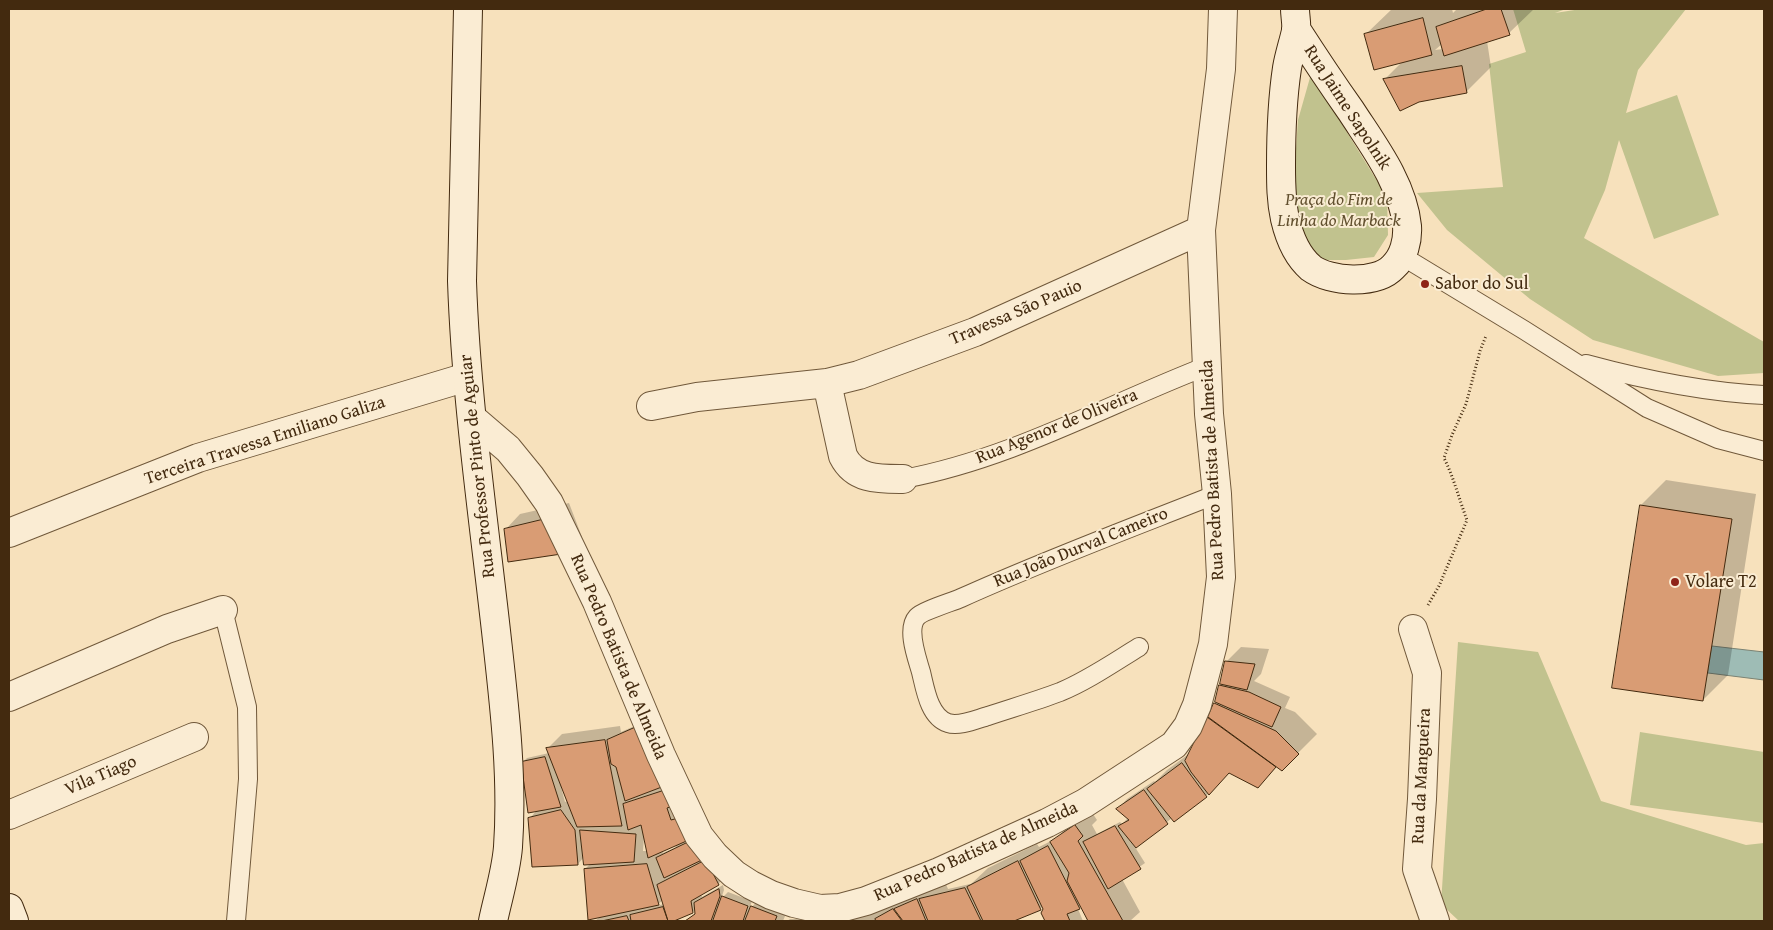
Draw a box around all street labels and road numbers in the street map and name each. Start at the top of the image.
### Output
street label: Rua Jaime Sapolnik [1299,42,1395,174]
street label: Travessa São Pauio [946,275,1086,351]
street label: Rua Professor Pinto de Aguiar [456,353,500,579]
street label: Rua Pedro Batista de Almeida [1196,359,1230,581]
street label: Rua Agenor de Oliveira [973,385,1141,469]
street label: Terceira Travessa Emiliano Galiza [142,392,388,490]
street label: Rua João Durval Cameiro [991,503,1171,593]
street label: Rua Pedro Batista de Almeida [565,551,671,763]
street label: Rua da Mangueira [1408,708,1436,844]
street label: Vila Tiago [62,751,140,801]
street label: Rua Pedro Batista de Almeida [871,797,1081,907]

